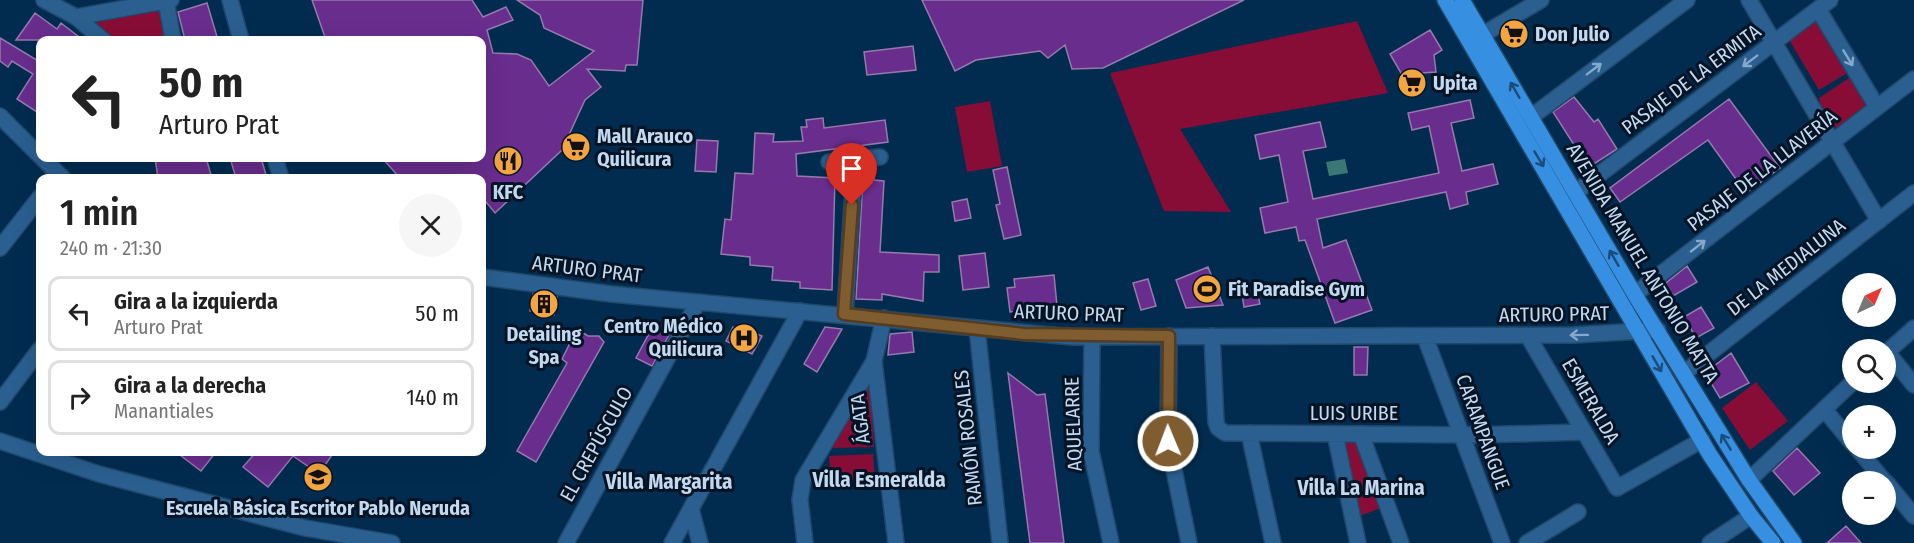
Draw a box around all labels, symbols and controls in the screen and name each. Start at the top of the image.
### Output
supermarket icon: Don Julio [1498,18,1530,50]
street label: PASAJE DE LA ERMITA [1617,19,1766,139]
place label: Don Julio [1535,22,1610,46]
one-way arrow [1842,49,1854,66]
one-way arrow [1742,54,1758,67]
text: 50 m [159,58,243,108]
icon: left [60,60,138,138]
one-way arrow [1586,63,1602,76]
supermarket icon: Upita [1396,67,1428,99]
place label: Upita [1433,71,1478,95]
one-way arrow [1508,82,1520,99]
street label: PASAJE DE LA LLAVERÍA [1682,104,1842,236]
text: Arturo Prat [159,109,279,141]
place label: Mall Arauco Quilicura [597,124,693,171]
supermarket icon: Mall Arauco Quilicura [560,131,592,163]
street label: AVENIDA MANUEL ANTONIO MATTA [1562,139,1725,388]
pin [826,143,877,205]
restaurant icon: KFC [492,145,524,177]
one-way arrow [1533,150,1545,167]
icon: arrive [835,152,868,185]
place label: KFC [493,180,524,204]
text: 1 min [60,191,138,235]
button: close [399,194,462,257]
street label: DE LA MEDIALUNA [1722,213,1850,321]
text: 240 m · 21:30 [60,236,162,260]
one-way arrow [1690,239,1706,252]
one-way arrow [1608,249,1619,267]
street label: ARTURO PRAT [531,250,644,288]
sports icon: Fit Paradise Gym [1191,273,1223,305]
north arrow [1842,273,1896,327]
map controls [1842,273,1896,525]
place label: Fit Paradise Gym [1228,277,1365,301]
text: Gira a la izquierda [114,288,278,315]
building icon: Detailing Spa [528,288,560,320]
icon: left [63,297,96,330]
street label: ARTURO PRAT [1014,299,1125,327]
text: 50 m [415,300,459,327]
street label: ARTURO PRAT [1499,301,1610,327]
place label: Centro Médico Quilicura [604,314,723,361]
text: Arturo Prat [114,315,203,339]
place label: Detailing Spa [506,322,582,369]
hospital icon: Centro Médico Quilicura [728,322,760,354]
one-way arrow [1569,329,1589,341]
button: search [1842,339,1896,393]
street label: ESMERALDA [1557,354,1625,448]
one-way arrow [1652,355,1664,372]
street label: RAMÓN ROSALES [949,369,987,507]
street label: CARAMPANGUE [1451,371,1515,493]
text: Gira a la derecha [114,372,266,399]
street label: AQUELARRE [1059,376,1087,472]
icon: right [63,381,96,414]
street label: EL CREPÚSCULO [555,382,637,506]
text: 140 m [406,384,459,411]
street label: ÁGATA [845,392,875,445]
text: Manantiales [114,399,214,423]
street label: LUIS URIBE [1310,401,1398,425]
button: + [1842,405,1896,459]
position arrow [1136,409,1200,473]
one-way arrow [1720,434,1732,451]
school or university icon: Escuela Básica Escritor Pablo Neruda [302,461,334,493]
district label: Villa Esmeralda [811,467,946,493]
district label: Villa Margarita [605,469,732,495]
button: − [1842,471,1896,525]
district label: Villa La Marina [1296,475,1425,501]
place label: Escuela Básica Escritor Pablo Neruda [166,496,470,520]

